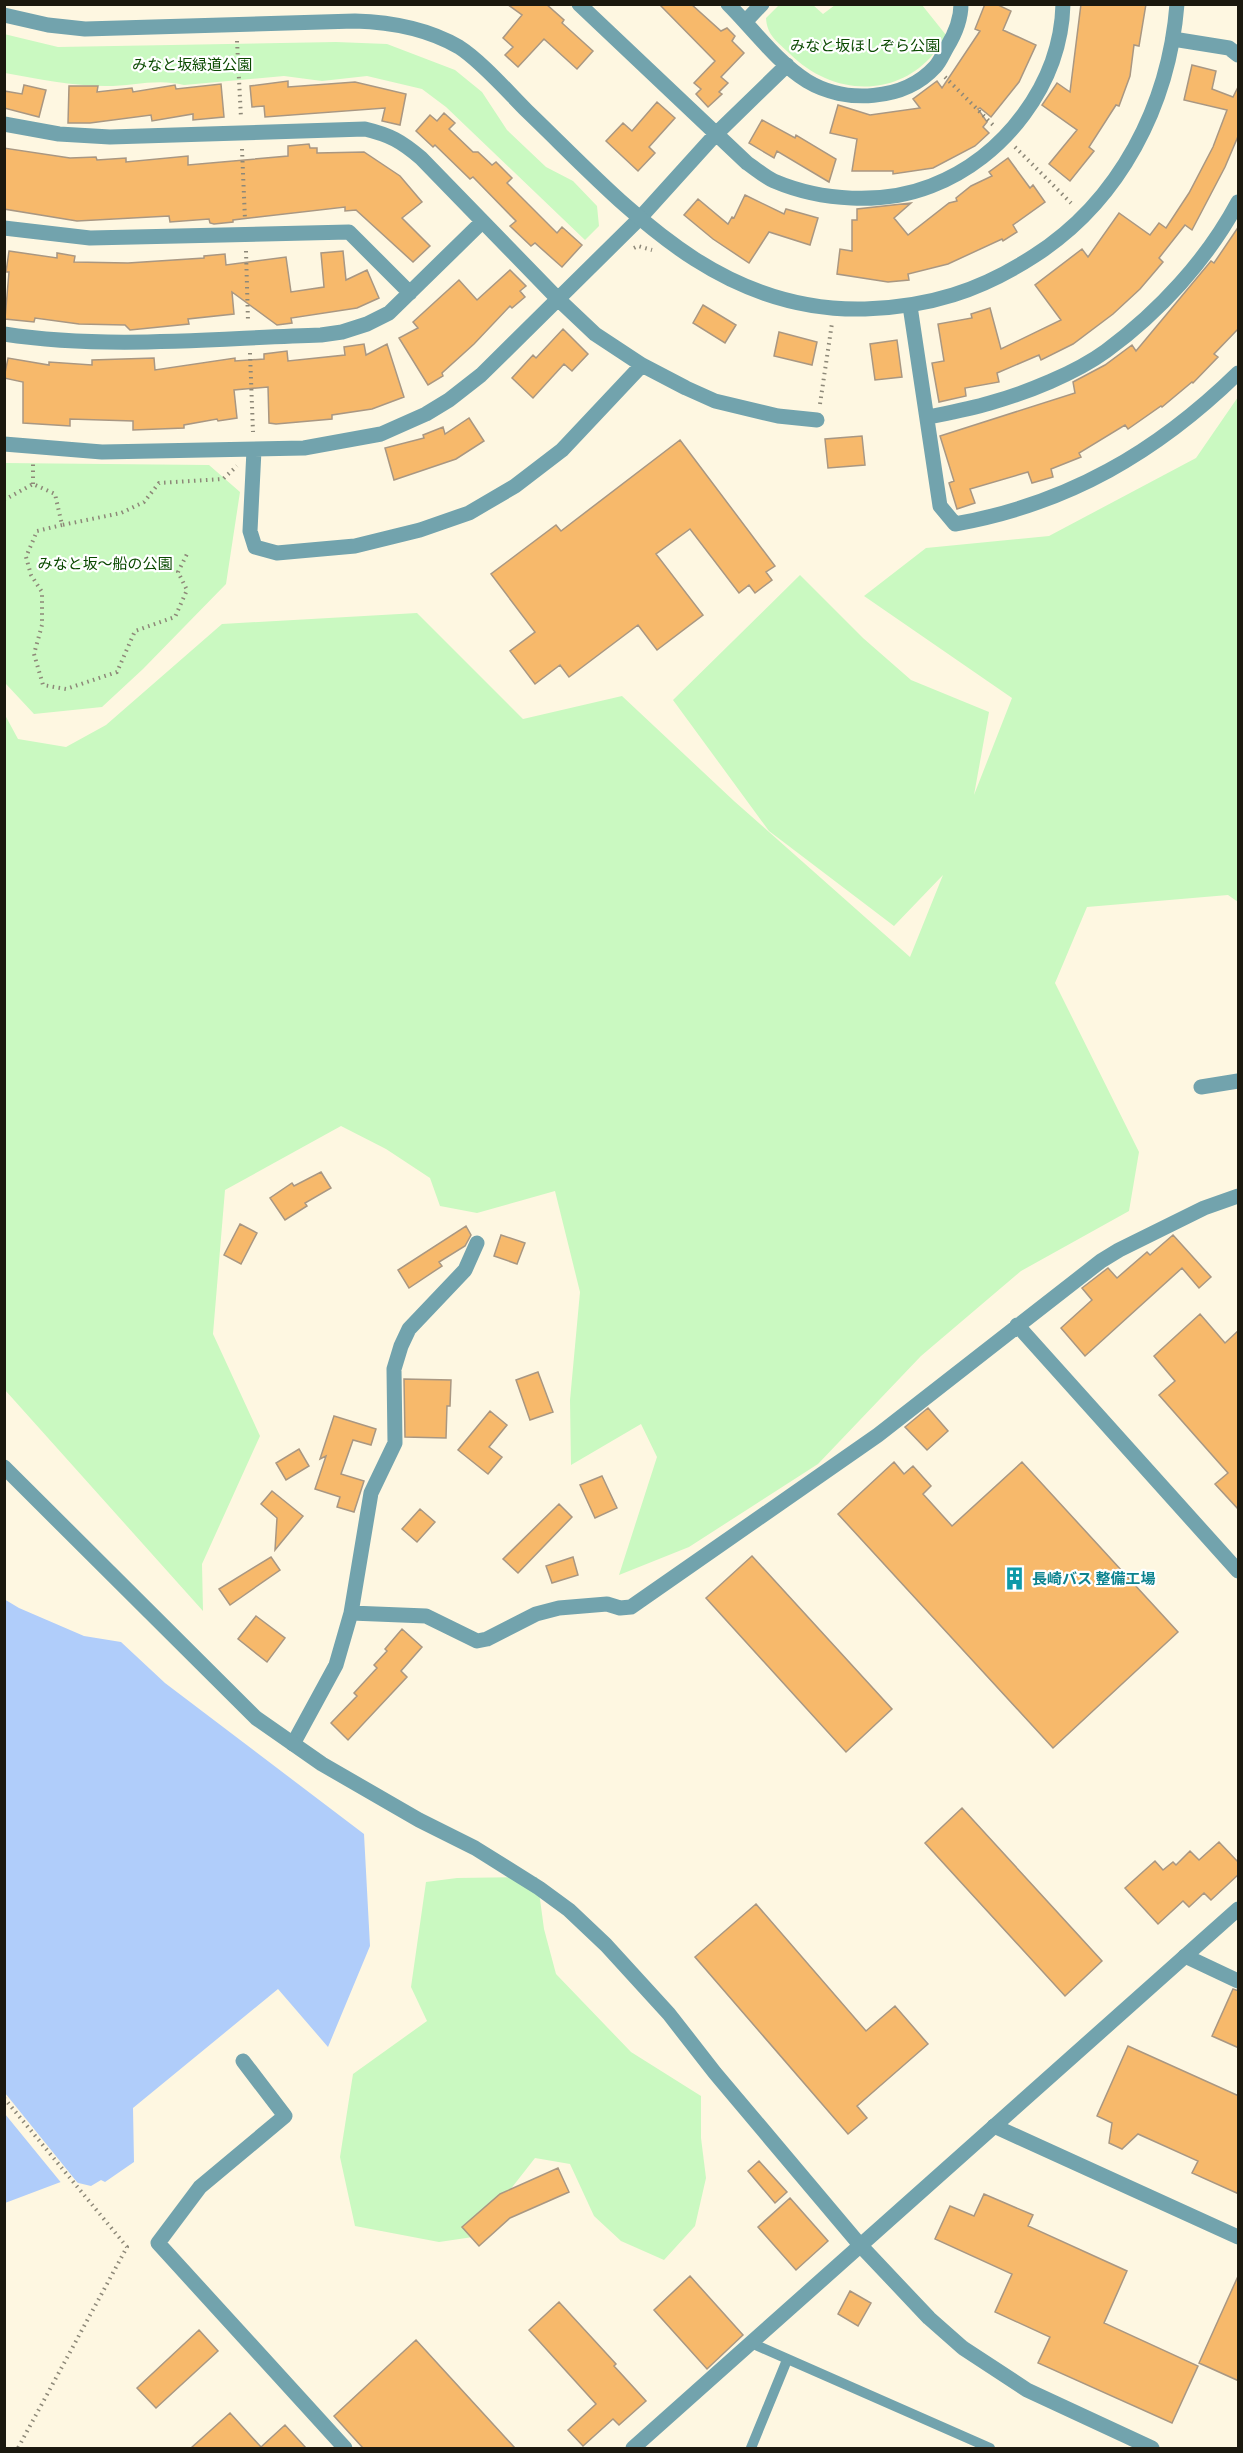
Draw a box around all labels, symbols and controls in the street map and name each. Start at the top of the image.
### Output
park label: みなと坂ほしぞら公園 [790,36,940,56]
park label: みなと坂緑道公園 [132,55,252,75]
park label: みなと坂〜船の公園 [37,554,173,574]
building icon: 長崎バス 整備工場 [1001,1566,1027,1592]
place label: 長崎バス 整備工場 [1032,1569,1156,1589]

